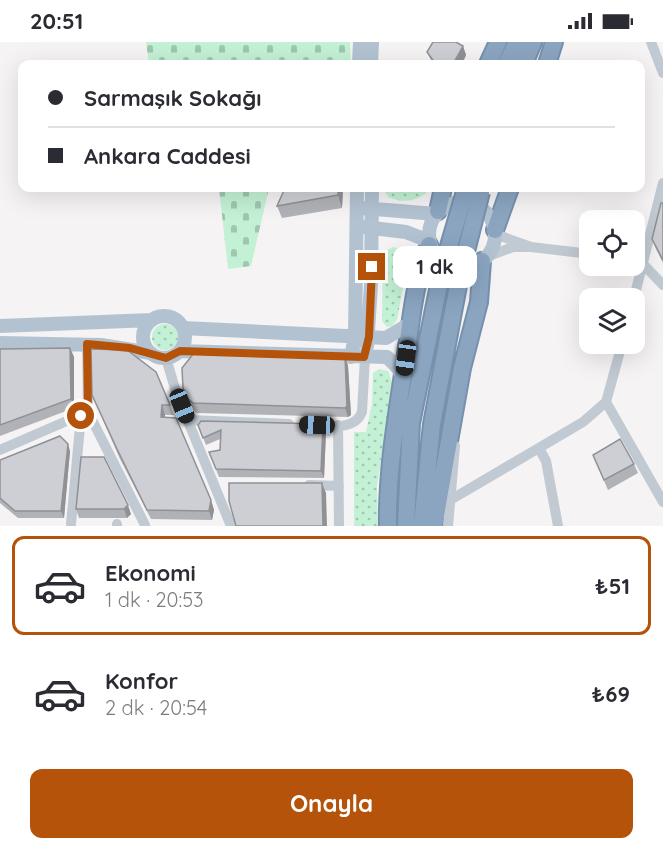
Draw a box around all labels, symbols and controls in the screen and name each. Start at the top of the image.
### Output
text: 20:51 [30,7,83,35]
text: Sarmaşık Sokağı [84,84,261,112]
text: Ankara Caddesi [84,142,251,170]
map controls [579,210,645,354]
button: locate [579,210,645,276]
callout: 1 dk [393,246,477,288]
route end [358,253,385,280]
text: 1 dk [416,254,454,279]
button: layers [579,288,645,354]
car [395,339,417,377]
car [167,386,197,426]
route start [67,402,94,429]
car [299,415,335,435]
icon: car [33,559,87,613]
text: Ekonomi [105,559,196,587]
text: ₺51 [595,572,630,600]
text: 1 dk · 20:53 [105,587,204,612]
icon: car [33,667,87,721]
text: Konfor [105,667,178,695]
text: ₺69 [591,680,630,708]
text: 2 dk · 20:54 [105,695,207,720]
button: Onayla [30,769,633,838]

